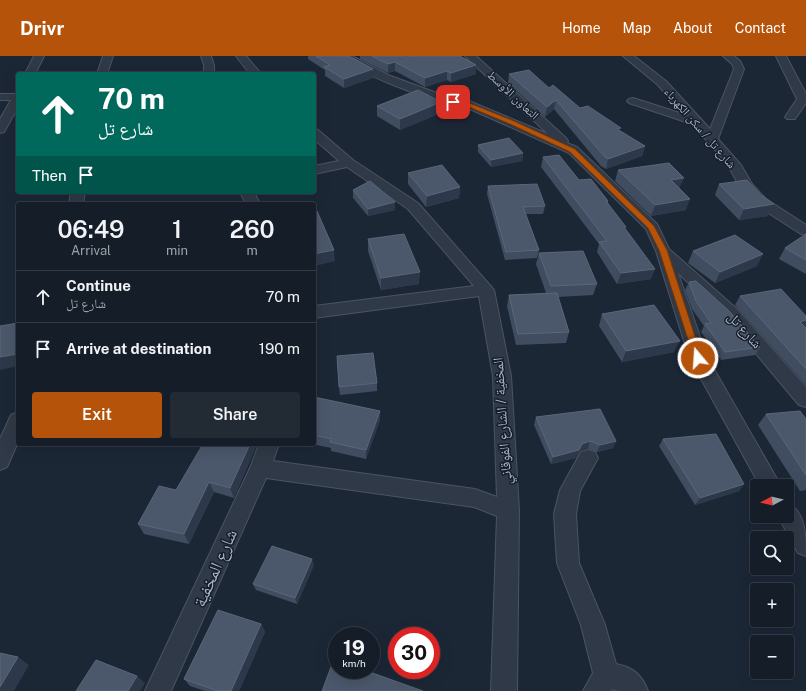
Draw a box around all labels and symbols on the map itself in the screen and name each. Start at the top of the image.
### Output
street label: التعاون الأوسط [484,68,542,122]
pin [436,85,470,119]
street label: شارع تل / سكن الكهرباء [660,85,739,172]
street label: شارع تل [723,309,765,353]
position arrow [677,337,719,379]
street label: المخفية / الشارع الفوقاني [490,357,518,485]
north arrow [750,479,794,523]
street label: شارع المخفية [189,526,243,611]
speed limit sign: 30 [388,627,440,679]

